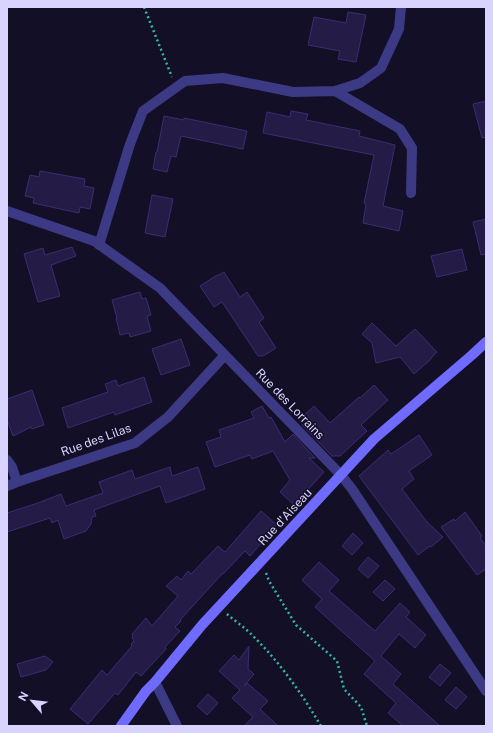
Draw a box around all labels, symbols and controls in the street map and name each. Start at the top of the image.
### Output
street label: Rue des Lorrains [253,366,327,442]
street label: Rue des Lilas [59,421,133,459]
street label: Rue d'Aiseau [255,486,315,548]
north arrow [12,681,52,721]
text: N [16,690,30,703]

